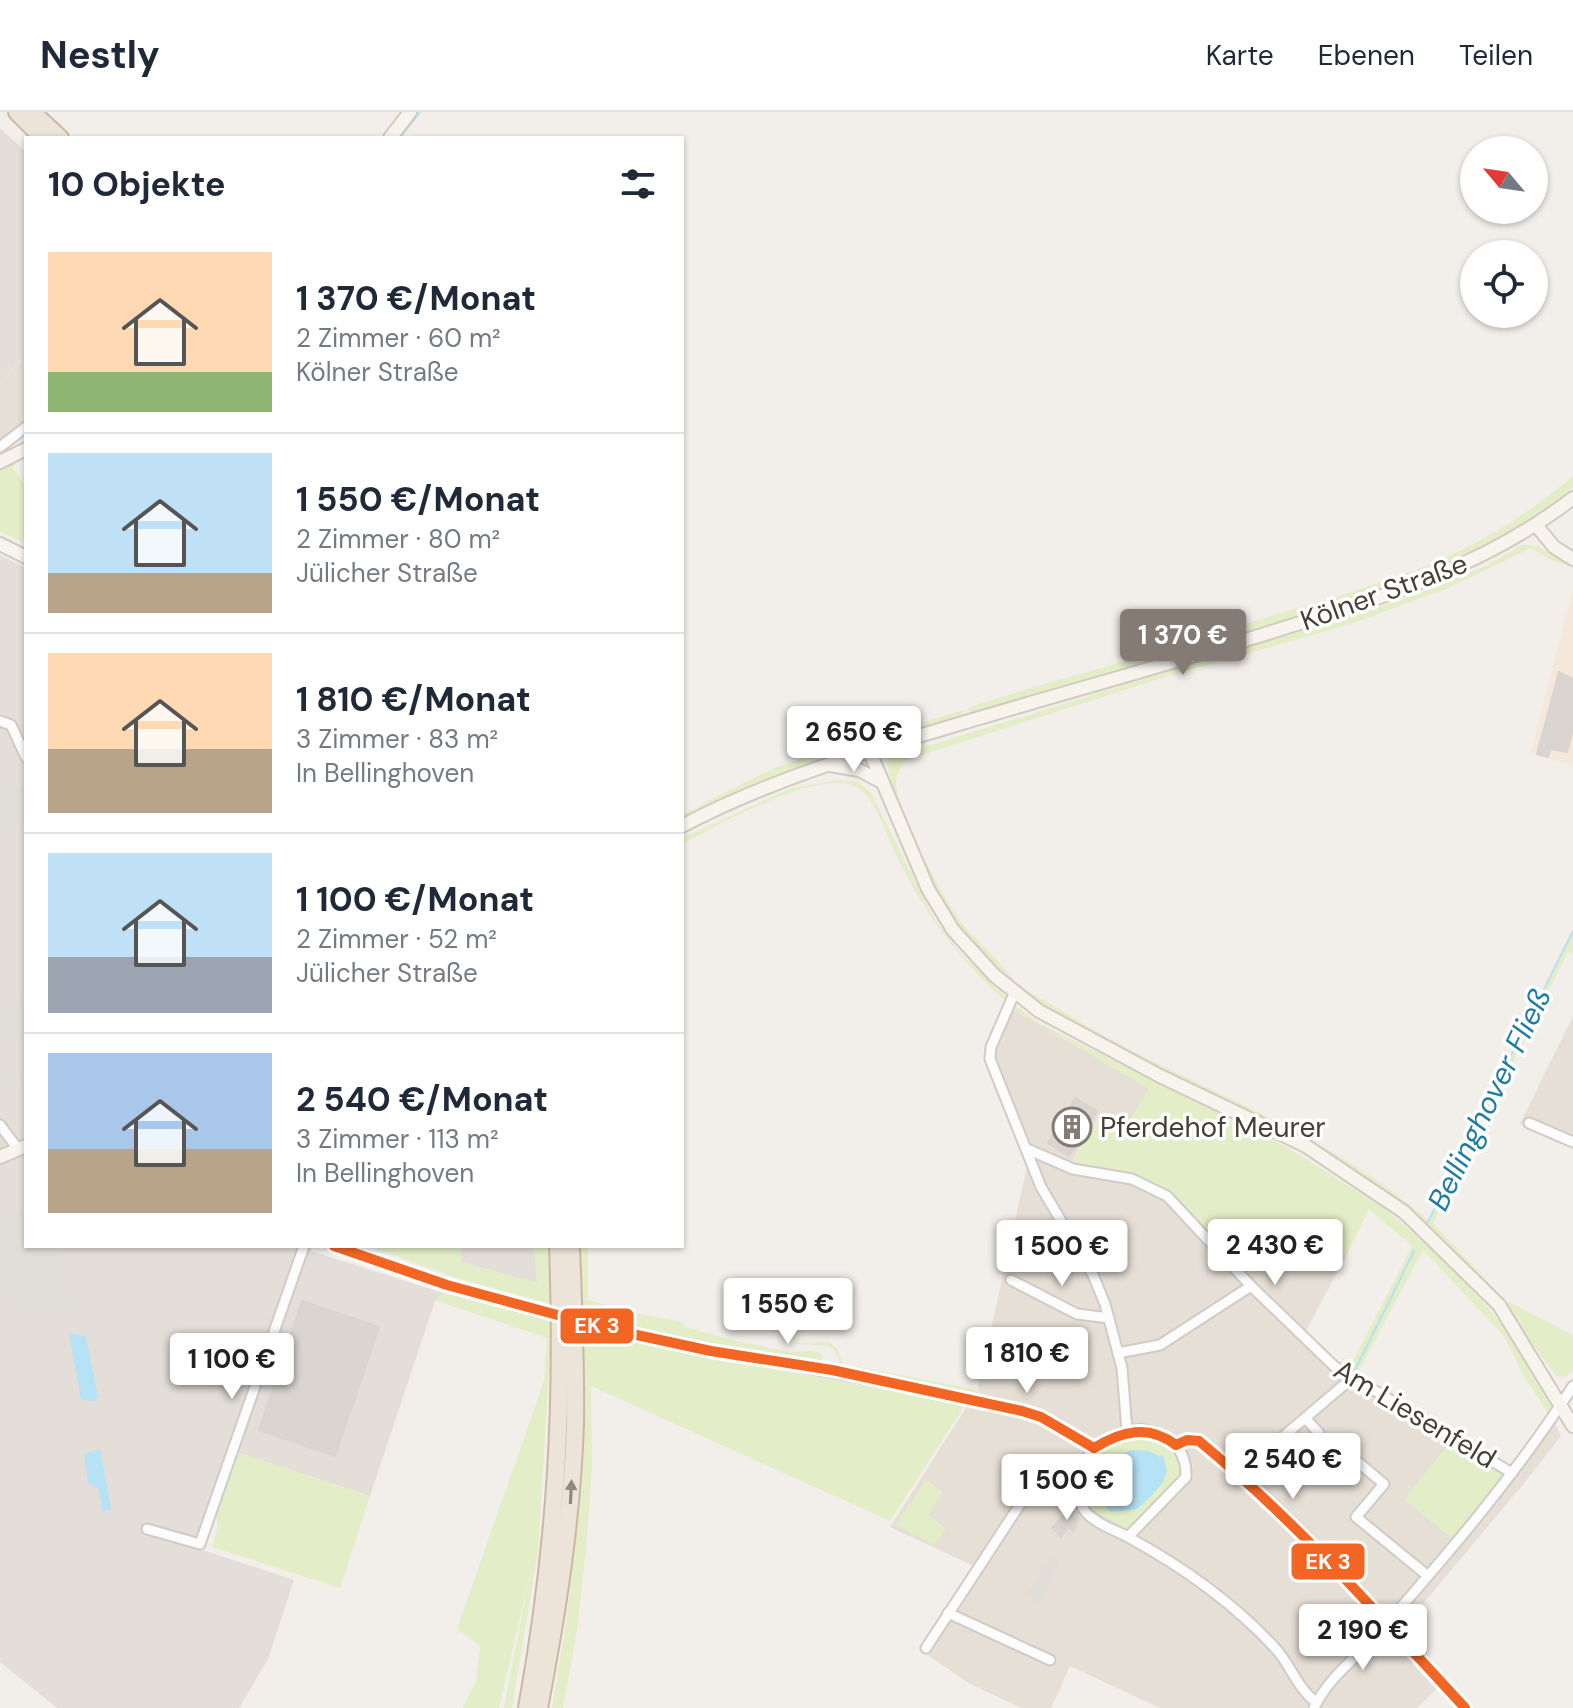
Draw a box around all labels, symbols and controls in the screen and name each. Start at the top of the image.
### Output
text: Nestly [40,30,160,80]
text: Karte [1206,37,1274,74]
text: Ebenen [1318,37,1415,74]
text: Teilen [1459,37,1533,74]
north arrow [1460,136,1548,224]
map controls [1460,136,1548,328]
text: 10 Objekte [48,162,225,207]
icon: filters [616,162,660,206]
button: locate [1460,240,1548,328]
text: 1 370 €/Monat [296,276,536,321]
icon: home [112,284,208,380]
text: 2 Zimmer · 60 m² [296,321,501,355]
text: Kölner Straße [296,355,458,389]
text: 1 550 €/Monat [296,477,540,522]
icon: home [112,485,208,581]
text: 2 Zimmer · 80 m² [296,522,500,556]
street label: Kölner Straße [1296,545,1472,639]
text: Jülicher Straße [296,556,478,590]
pin: 1 370 € [1109,609,1257,677]
text: 1 370 € [1138,618,1228,652]
text: 1 810 €/Monat [296,677,531,722]
icon: home [112,685,208,781]
pin: 2 650 € [780,706,928,774]
text: 2 650 € [805,715,903,749]
text: 3 Zimmer · 83 m² [296,722,498,756]
text: In Bellinghoven [296,756,474,790]
text: 1 100 €/Monat [296,877,534,922]
icon: home [112,885,208,981]
text: 2 Zimmer · 52 m² [296,922,497,956]
text: Jülicher Straße [296,956,478,990]
water label: Bellinghover Fließ [1418,981,1560,1217]
text: 2 540 €/Monat [296,1077,548,1122]
icon: home [112,1085,208,1181]
building icon: Pferdehof Meurer [1051,1106,1093,1148]
place label: Pferdehof Meurer [1100,1109,1326,1146]
text: 3 Zimmer · 113 m² [296,1122,499,1156]
text: In Bellinghoven [296,1156,474,1190]
pin: 2 430 € [1201,1219,1349,1287]
pin: 1 500 € [988,1220,1136,1288]
text: 2 430 € [1226,1228,1324,1262]
text: 1 500 € [1014,1229,1110,1263]
pin: 1 550 € [714,1278,862,1346]
text: 1 550 € [742,1287,834,1321]
line badge: EK 3 [559,1307,635,1345]
text: EK 3 [574,1311,620,1340]
pin: 1 810 € [953,1327,1101,1395]
pin: 1 100 € [158,1333,306,1401]
text: 1 810 € [984,1336,1070,1370]
text: 1 100 € [188,1342,276,1376]
street label: Am Liesenfeld [1327,1351,1503,1477]
pin: 2 540 € [1219,1433,1367,1501]
text: 2 540 € [1243,1442,1343,1476]
pin: 1 500 € [993,1454,1141,1522]
text: 1 500 € [1019,1463,1115,1497]
one-way arrow [565,1479,578,1504]
line badge: EK 3 [1290,1542,1366,1581]
text: EK 3 [1305,1547,1351,1576]
pin: 2 190 € [1289,1604,1437,1672]
text: 2 190 € [1317,1613,1409,1647]

